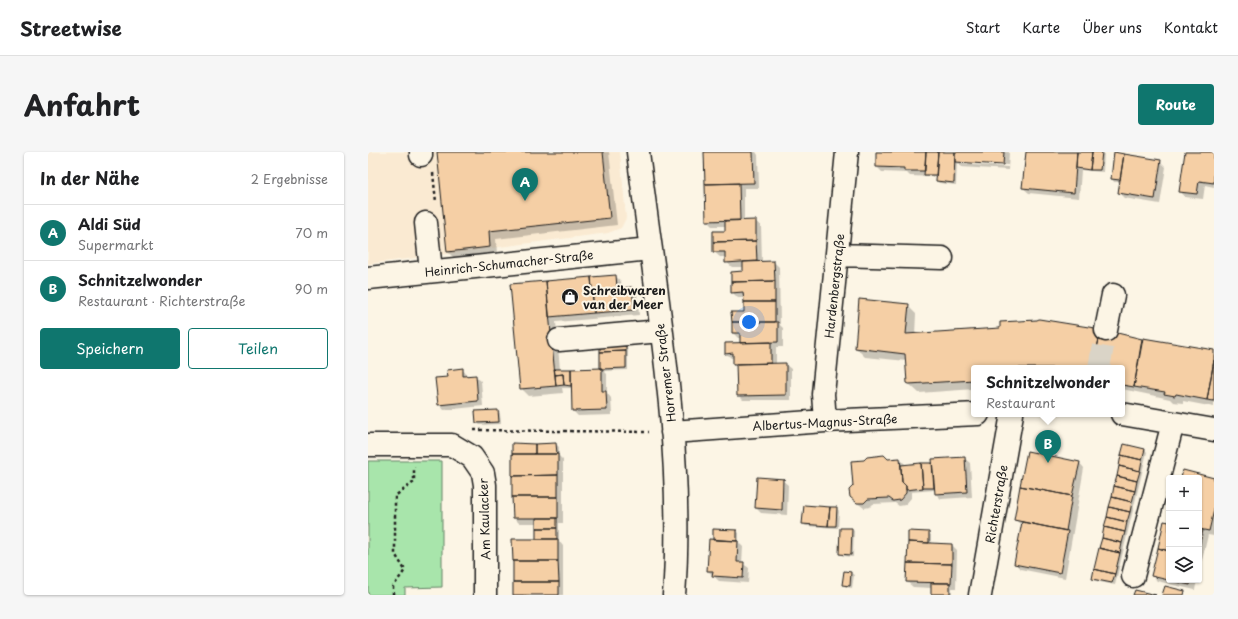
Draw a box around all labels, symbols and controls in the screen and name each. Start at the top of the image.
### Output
text: Streetwise [20,14,122,42]
text: Start [965,17,1000,38]
text: Karte [1022,17,1060,38]
text: Über uns [1082,17,1142,38]
text: Kontakt [1164,17,1218,38]
text: Anfahrt [24,83,140,126]
button: Route [1138,84,1214,125]
text: In der Nähe [40,165,139,191]
pin: A [512,168,538,201]
text: 2 Ergebnisse [251,169,328,188]
text: Aldi Süd [78,212,141,235]
text: A [48,223,58,242]
text: 70 m [295,223,328,242]
street label: Hardenbergstraße [820,233,848,339]
text: Supermarkt [78,235,153,254]
street label: Heinrich-Schumacher-Straße [424,245,594,281]
text: Schnitzelwonder [78,268,202,291]
text: B [49,279,57,298]
text: 90 m [295,279,328,298]
place label: Schreibwaren van der Meer [583,281,666,313]
shop icon: Schreibwaren van der Meer [560,287,580,307]
text: Restaurant · Richterstraße [78,291,245,310]
your location [739,312,759,332]
street label: Horremer Straße [650,323,680,423]
button: Speichern [40,328,180,369]
button: Teilen [188,328,328,369]
popup [971,365,1125,417]
text: Schnitzelwonder [986,370,1110,393]
text: Restaurant [986,393,1055,412]
street label: Albertus-Magnus-Straße [752,409,898,435]
pin: B [1035,430,1061,463]
street label: Richterstraße [980,463,1012,545]
map controls [1166,475,1202,583]
button: + [1166,475,1202,511]
street label: Am Kaulacker [474,477,494,560]
button: − [1166,511,1202,547]
button: layers [1166,547,1202,583]

